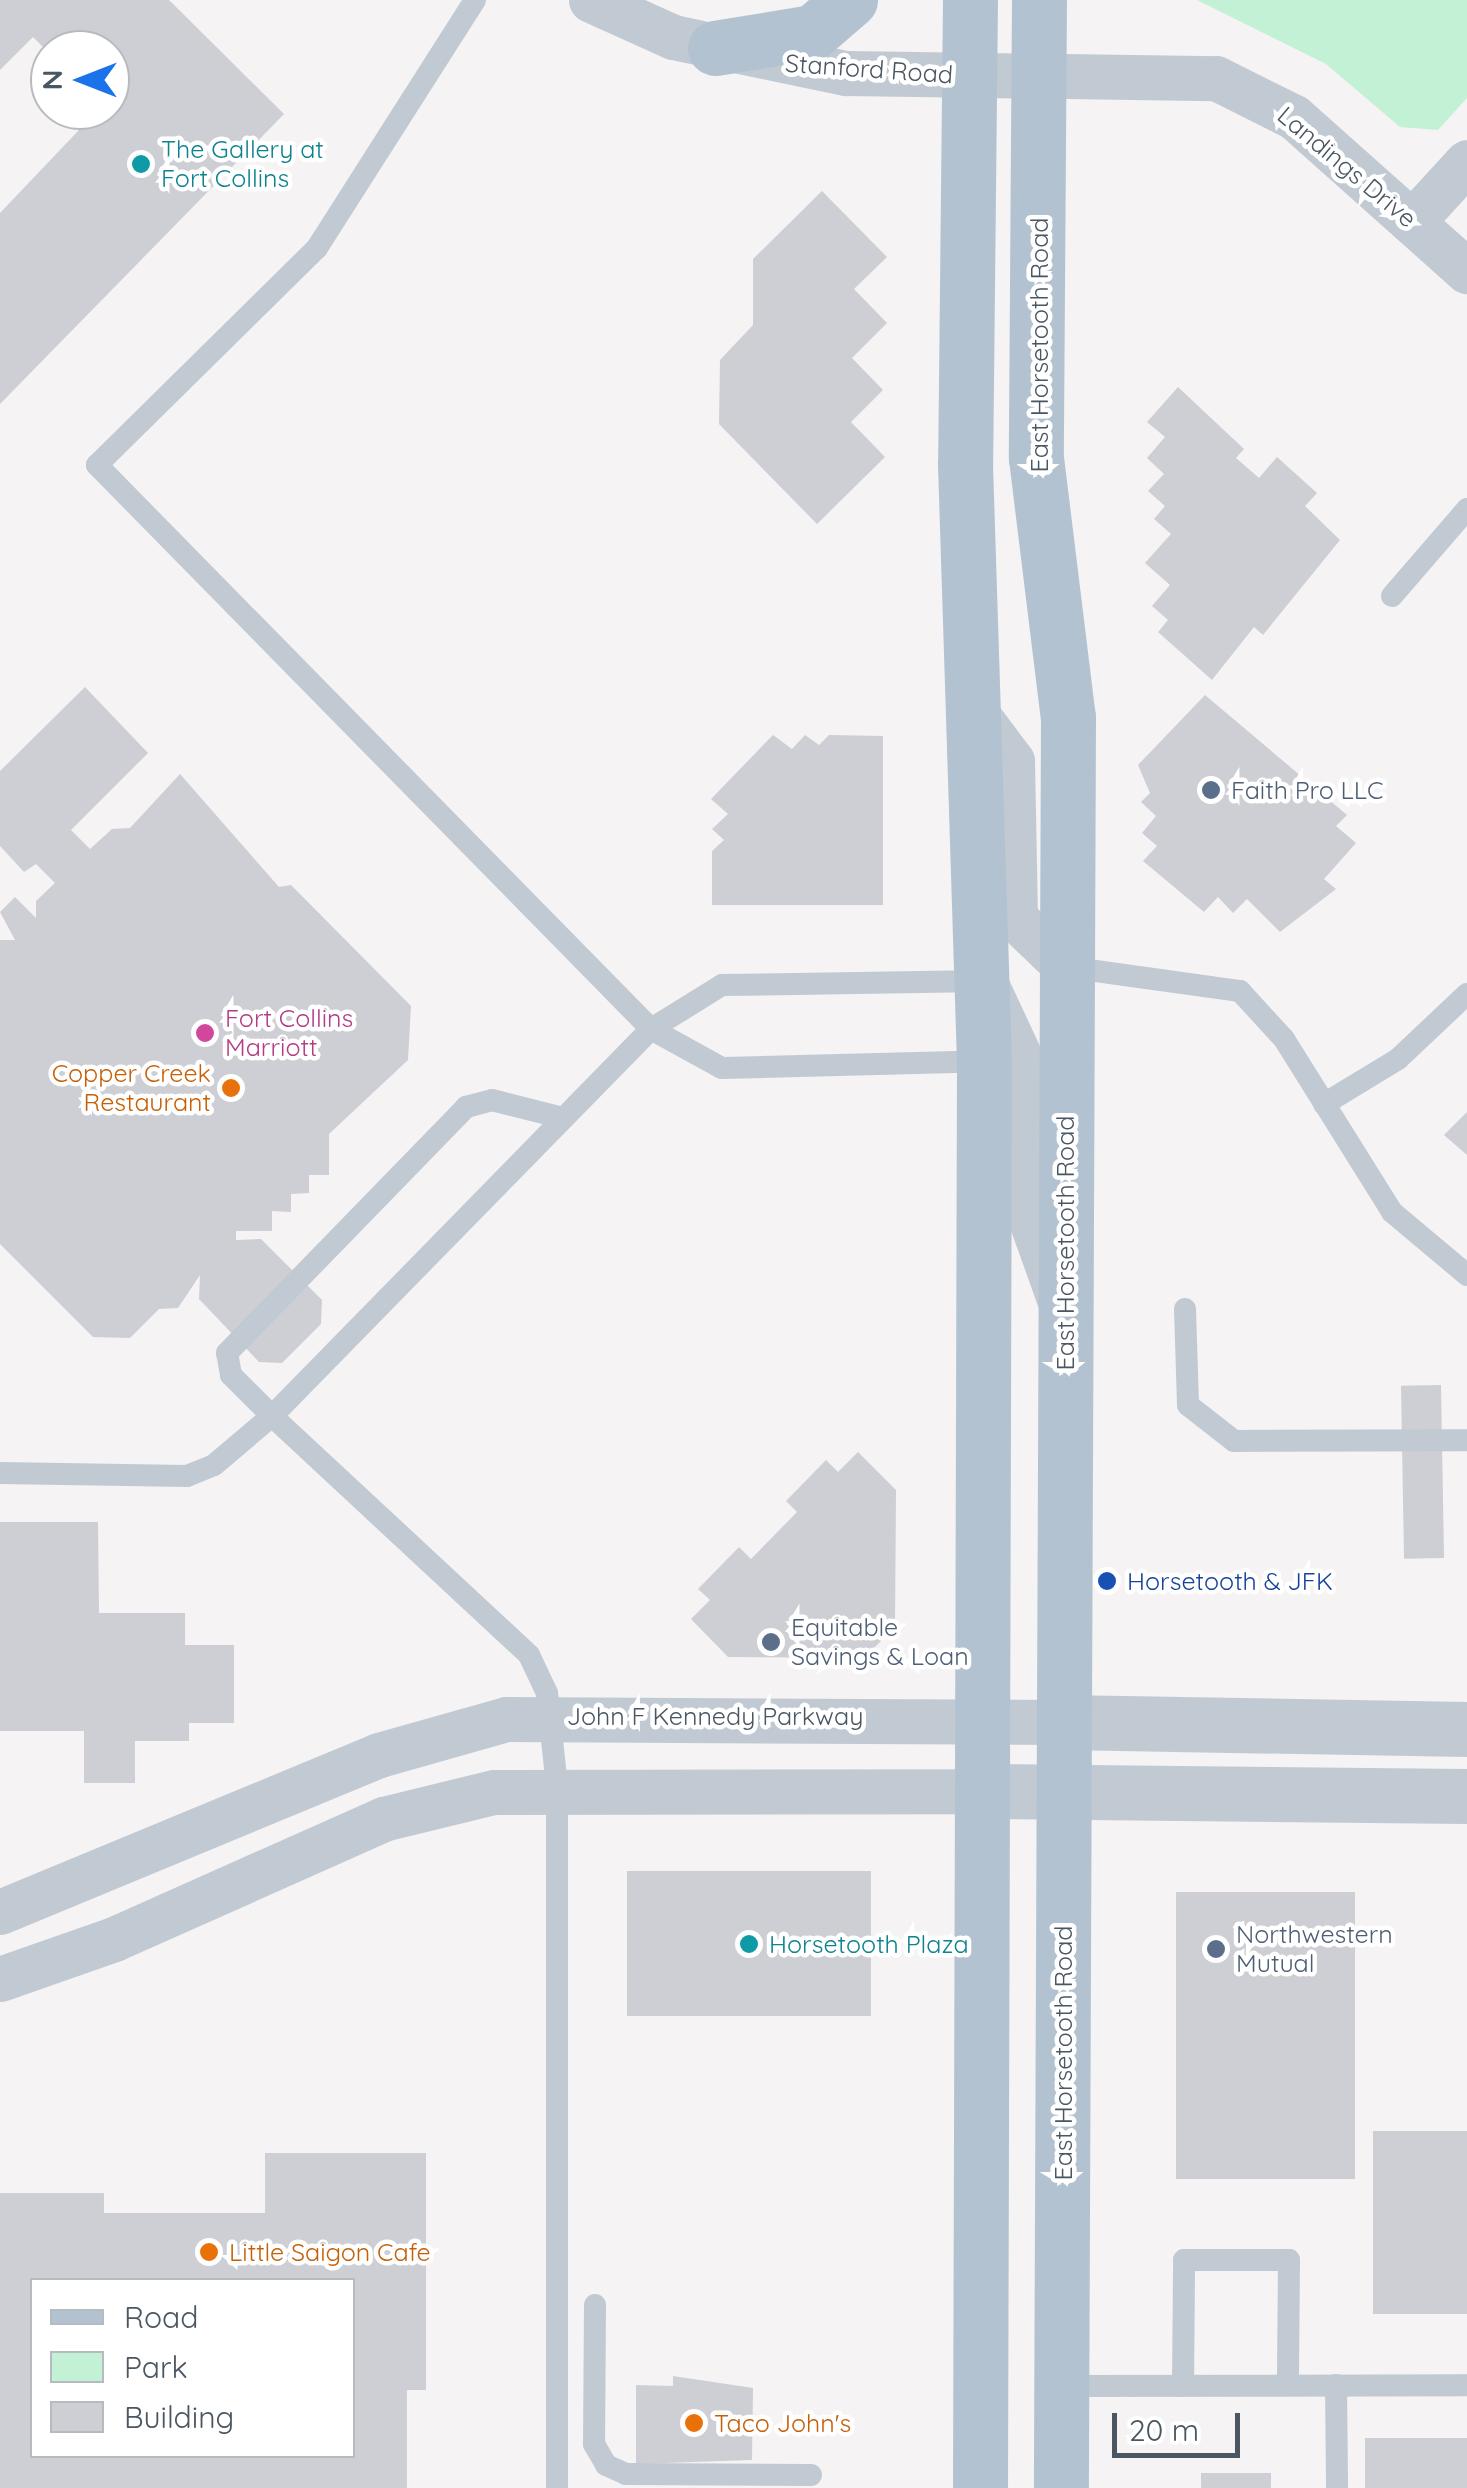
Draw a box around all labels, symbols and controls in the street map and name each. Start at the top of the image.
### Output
north arrow [30,30,130,130]
street label: Stanford Road [784,48,954,90]
text: N [34,70,69,90]
street label: Landings Drive [1272,100,1422,234]
place label: The Gallery at Fort Collins [161,135,324,194]
marker: The Gallery at Fort Collins [130,153,152,175]
street label: East Horsetooth Road [1024,217,1054,473]
place label: Faith Pro LLC [1231,775,1383,805]
marker: Faith Pro LLC [1200,779,1222,801]
place label: Fort Collins Marriott [225,1004,353,1063]
marker: Fort Collins Marriott [194,1022,216,1044]
place label: Copper Creek Restaurant [52,1059,211,1118]
marker: Copper Creek Restaurant [220,1077,242,1099]
street label: East Horsetooth Road [1050,1115,1080,1371]
place label: Horsetooth & JFK [1127,1566,1333,1596]
marker: Horsetooth & JFK [1096,1570,1118,1592]
place label: Equitable Savings & Loan [791,1613,969,1672]
marker: Equitable Savings & Loan [760,1631,782,1653]
street label: John F Kennedy Parkway [567,1701,863,1731]
place label: Northwestern Mutual [1236,1920,1393,1979]
street label: East Horsetooth Road [1048,1925,1078,2181]
place label: Horsetooth Plaza [769,1929,969,1959]
marker: Horsetooth Plaza [738,1933,760,1955]
marker: Northwestern Mutual [1205,1938,1227,1960]
place label: Little Saigon Cafe [229,2237,431,2267]
marker: Little Saigon Cafe [198,2241,220,2263]
legend [30,2278,355,2458]
text: Road [124,2298,198,2336]
text: Park [124,2348,188,2386]
scale bar [1117,2393,1244,2455]
text: Building [124,2398,234,2436]
place label: Taco John's [714,2408,851,2438]
text: 20 m [1129,2411,1199,2449]
marker: Taco John's [683,2412,705,2434]

